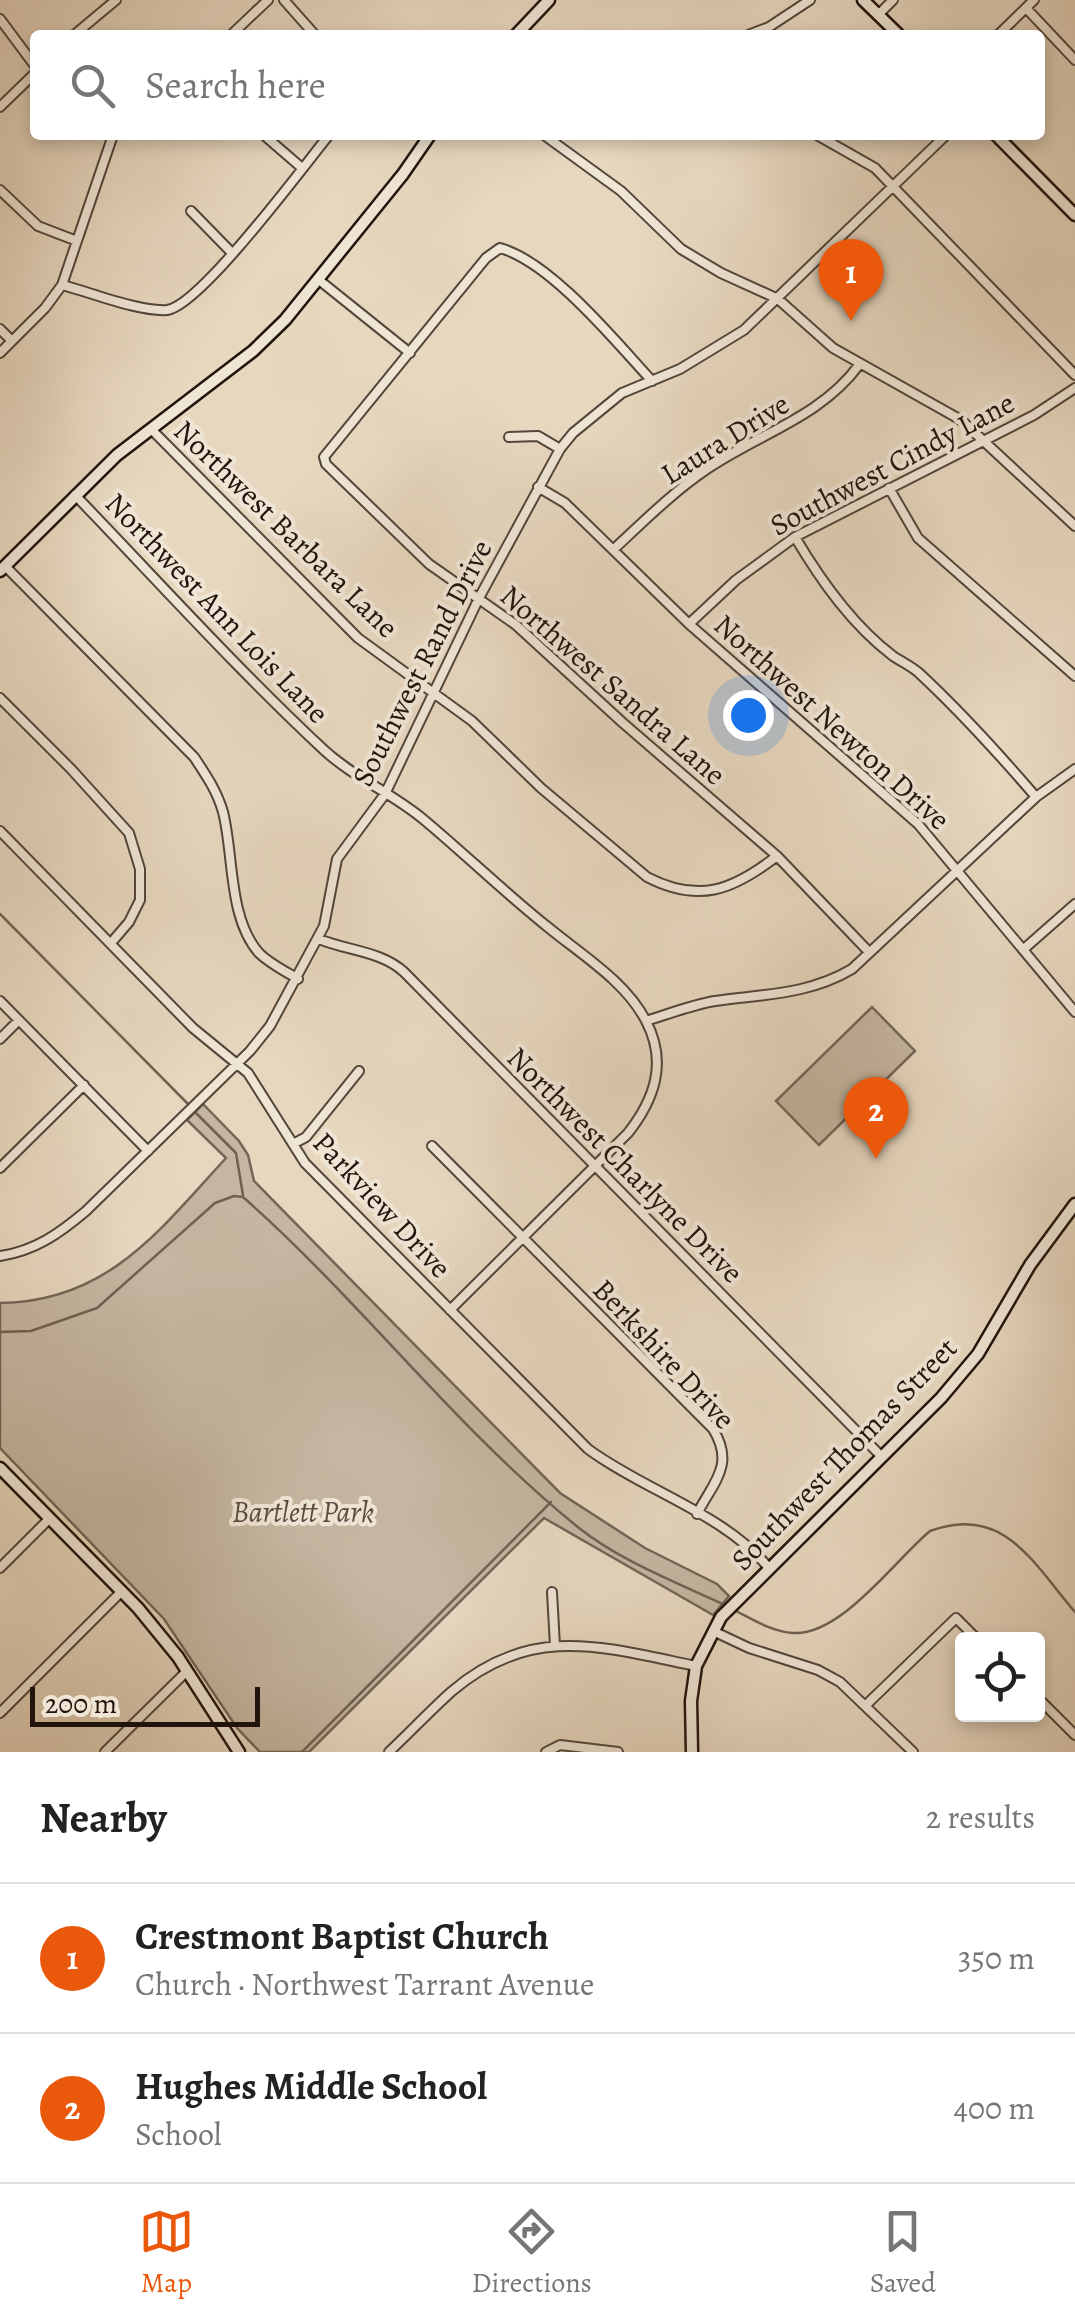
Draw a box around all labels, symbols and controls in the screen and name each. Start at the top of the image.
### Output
search box [30,30,1045,140]
icon: search [65,58,120,113]
text: Search here [145,59,326,111]
pin: 1 [818,238,884,321]
street label: Southwest Cindy Lane [763,383,1021,545]
street label: Laura Drive [653,384,797,494]
street label: Northwest Barbara Lane [165,411,407,647]
street label: Northwest Ann Lois Lane [96,484,338,732]
street label: Southwest Rand Drive [343,533,501,793]
street label: Northwest Sandra Lane [492,576,734,794]
street label: Northwest Newton Drive [705,605,959,839]
your location [723,690,774,741]
street label: Northwest Charlyne Drive [498,1038,752,1292]
pin: 2 [844,1076,908,1159]
street label: Parkview Drive [304,1123,460,1287]
street label: Berkshire Drive [584,1270,744,1438]
street label: Southwest Thomas Street [722,1329,966,1579]
park label: Bartlett Park [232,1492,374,1532]
map controls [955,1632,1045,1722]
button: locate [955,1632,1045,1722]
scale bar [30,1682,260,1726]
text: 200 m [45,1685,117,1723]
text: Nearby [40,1789,167,1846]
text: 2 results [926,1795,1035,1839]
text: Crestmont Baptist Church [135,1910,549,1962]
text: 1 [67,1936,78,1980]
text: 350 m [958,1936,1035,1980]
text: Church · Northwest Tarrant Avenue [135,1962,594,2006]
text: Hughes Middle School [135,2060,487,2112]
text: 2 [65,2086,80,2130]
text: 400 m [953,2086,1035,2130]
text: School [135,2112,222,2156]
tab: Map [139,2204,194,2302]
tab: Directions [472,2204,592,2302]
tab: Saved [870,2204,936,2302]

